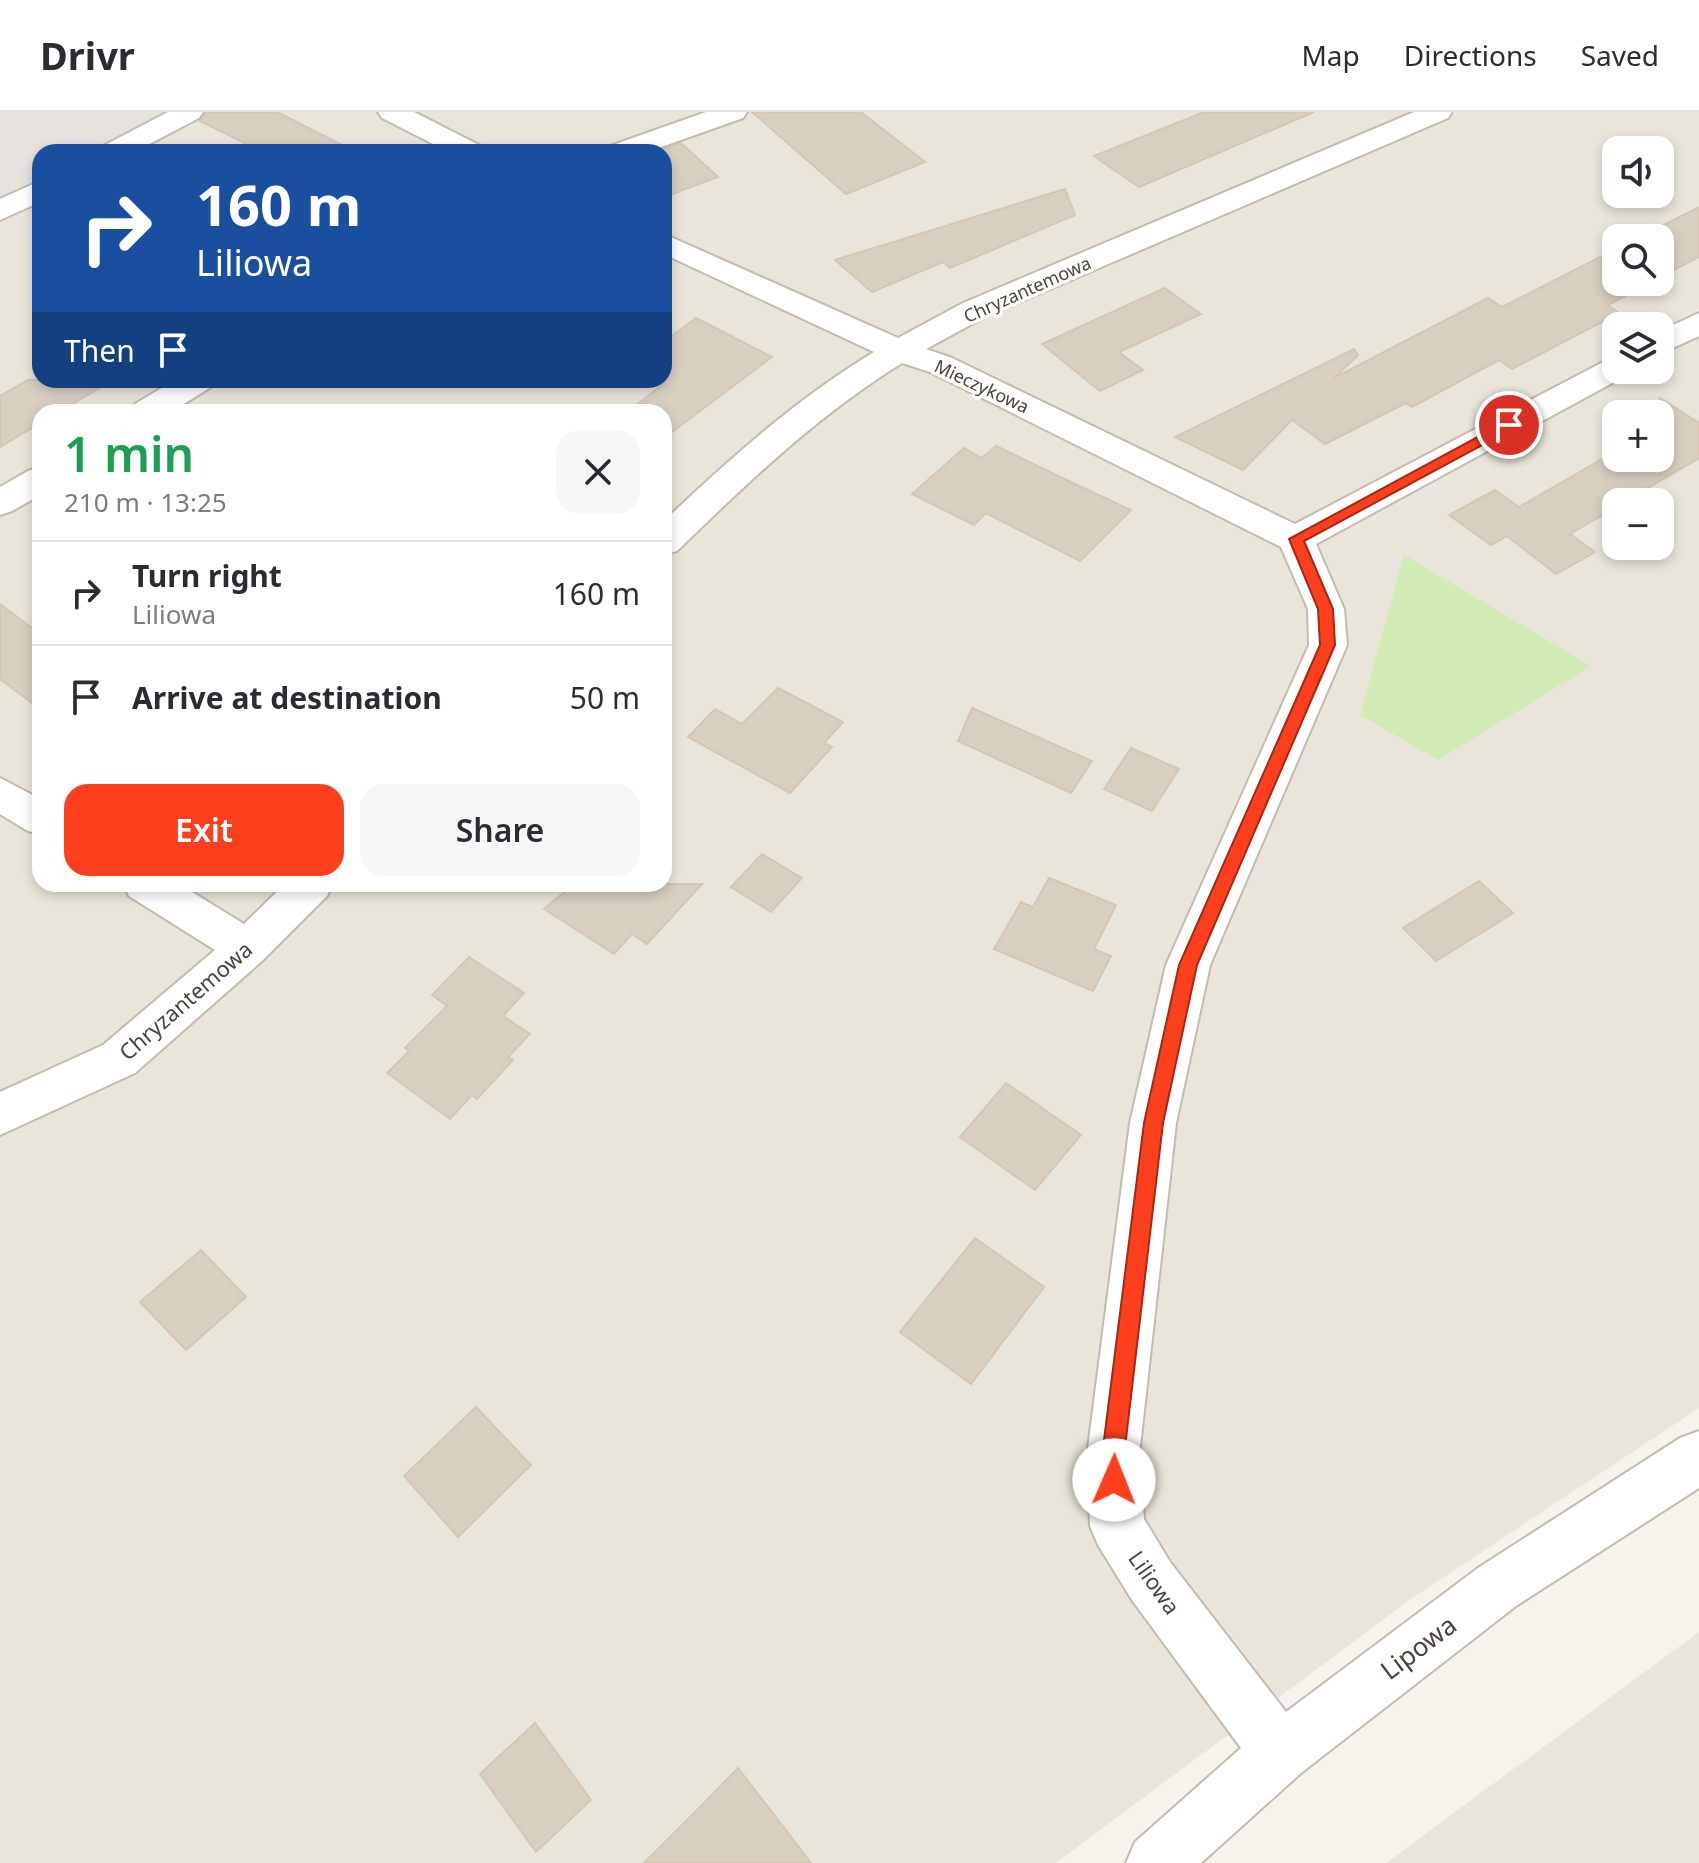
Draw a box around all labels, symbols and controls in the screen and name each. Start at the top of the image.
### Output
text: Drivr [40,29,135,81]
text: Map [1301,36,1360,74]
text: Directions [1404,36,1537,74]
text: Saved [1581,36,1659,74]
map controls [1602,136,1674,560]
button: sound [1602,136,1674,208]
text: 160 m [196,166,361,242]
icon: right [64,176,168,280]
button: search [1602,224,1674,296]
text: Liliowa [196,238,312,287]
street label: Chryzantemowa [960,250,1094,328]
button: layers [1602,312,1674,384]
icon: arrive [151,328,195,372]
text: Then [64,330,135,371]
street label: Mieczykowa [931,354,1033,418]
pin [1475,391,1543,459]
button: + [1602,400,1674,472]
icon: arrive [1487,403,1531,447]
text: 1 min [64,421,194,486]
button: close [556,430,640,514]
text: 210 m · 13:25 [64,484,227,520]
button: − [1602,488,1674,560]
text: Turn right [132,555,282,596]
icon: right [64,571,108,615]
text: 160 m [553,573,640,614]
text: Liliowa [132,596,216,632]
icon: arrive [64,675,108,719]
text: Arrive at destination [132,677,442,718]
text: 50 m [570,677,640,718]
button: Exit [64,784,344,876]
button: Share [360,784,640,876]
street label: Chryzantemowa [112,934,258,1066]
position arrow [1072,1438,1156,1522]
street label: Liliowa [1122,1544,1188,1620]
street label: Lipowa [1373,1607,1463,1687]

